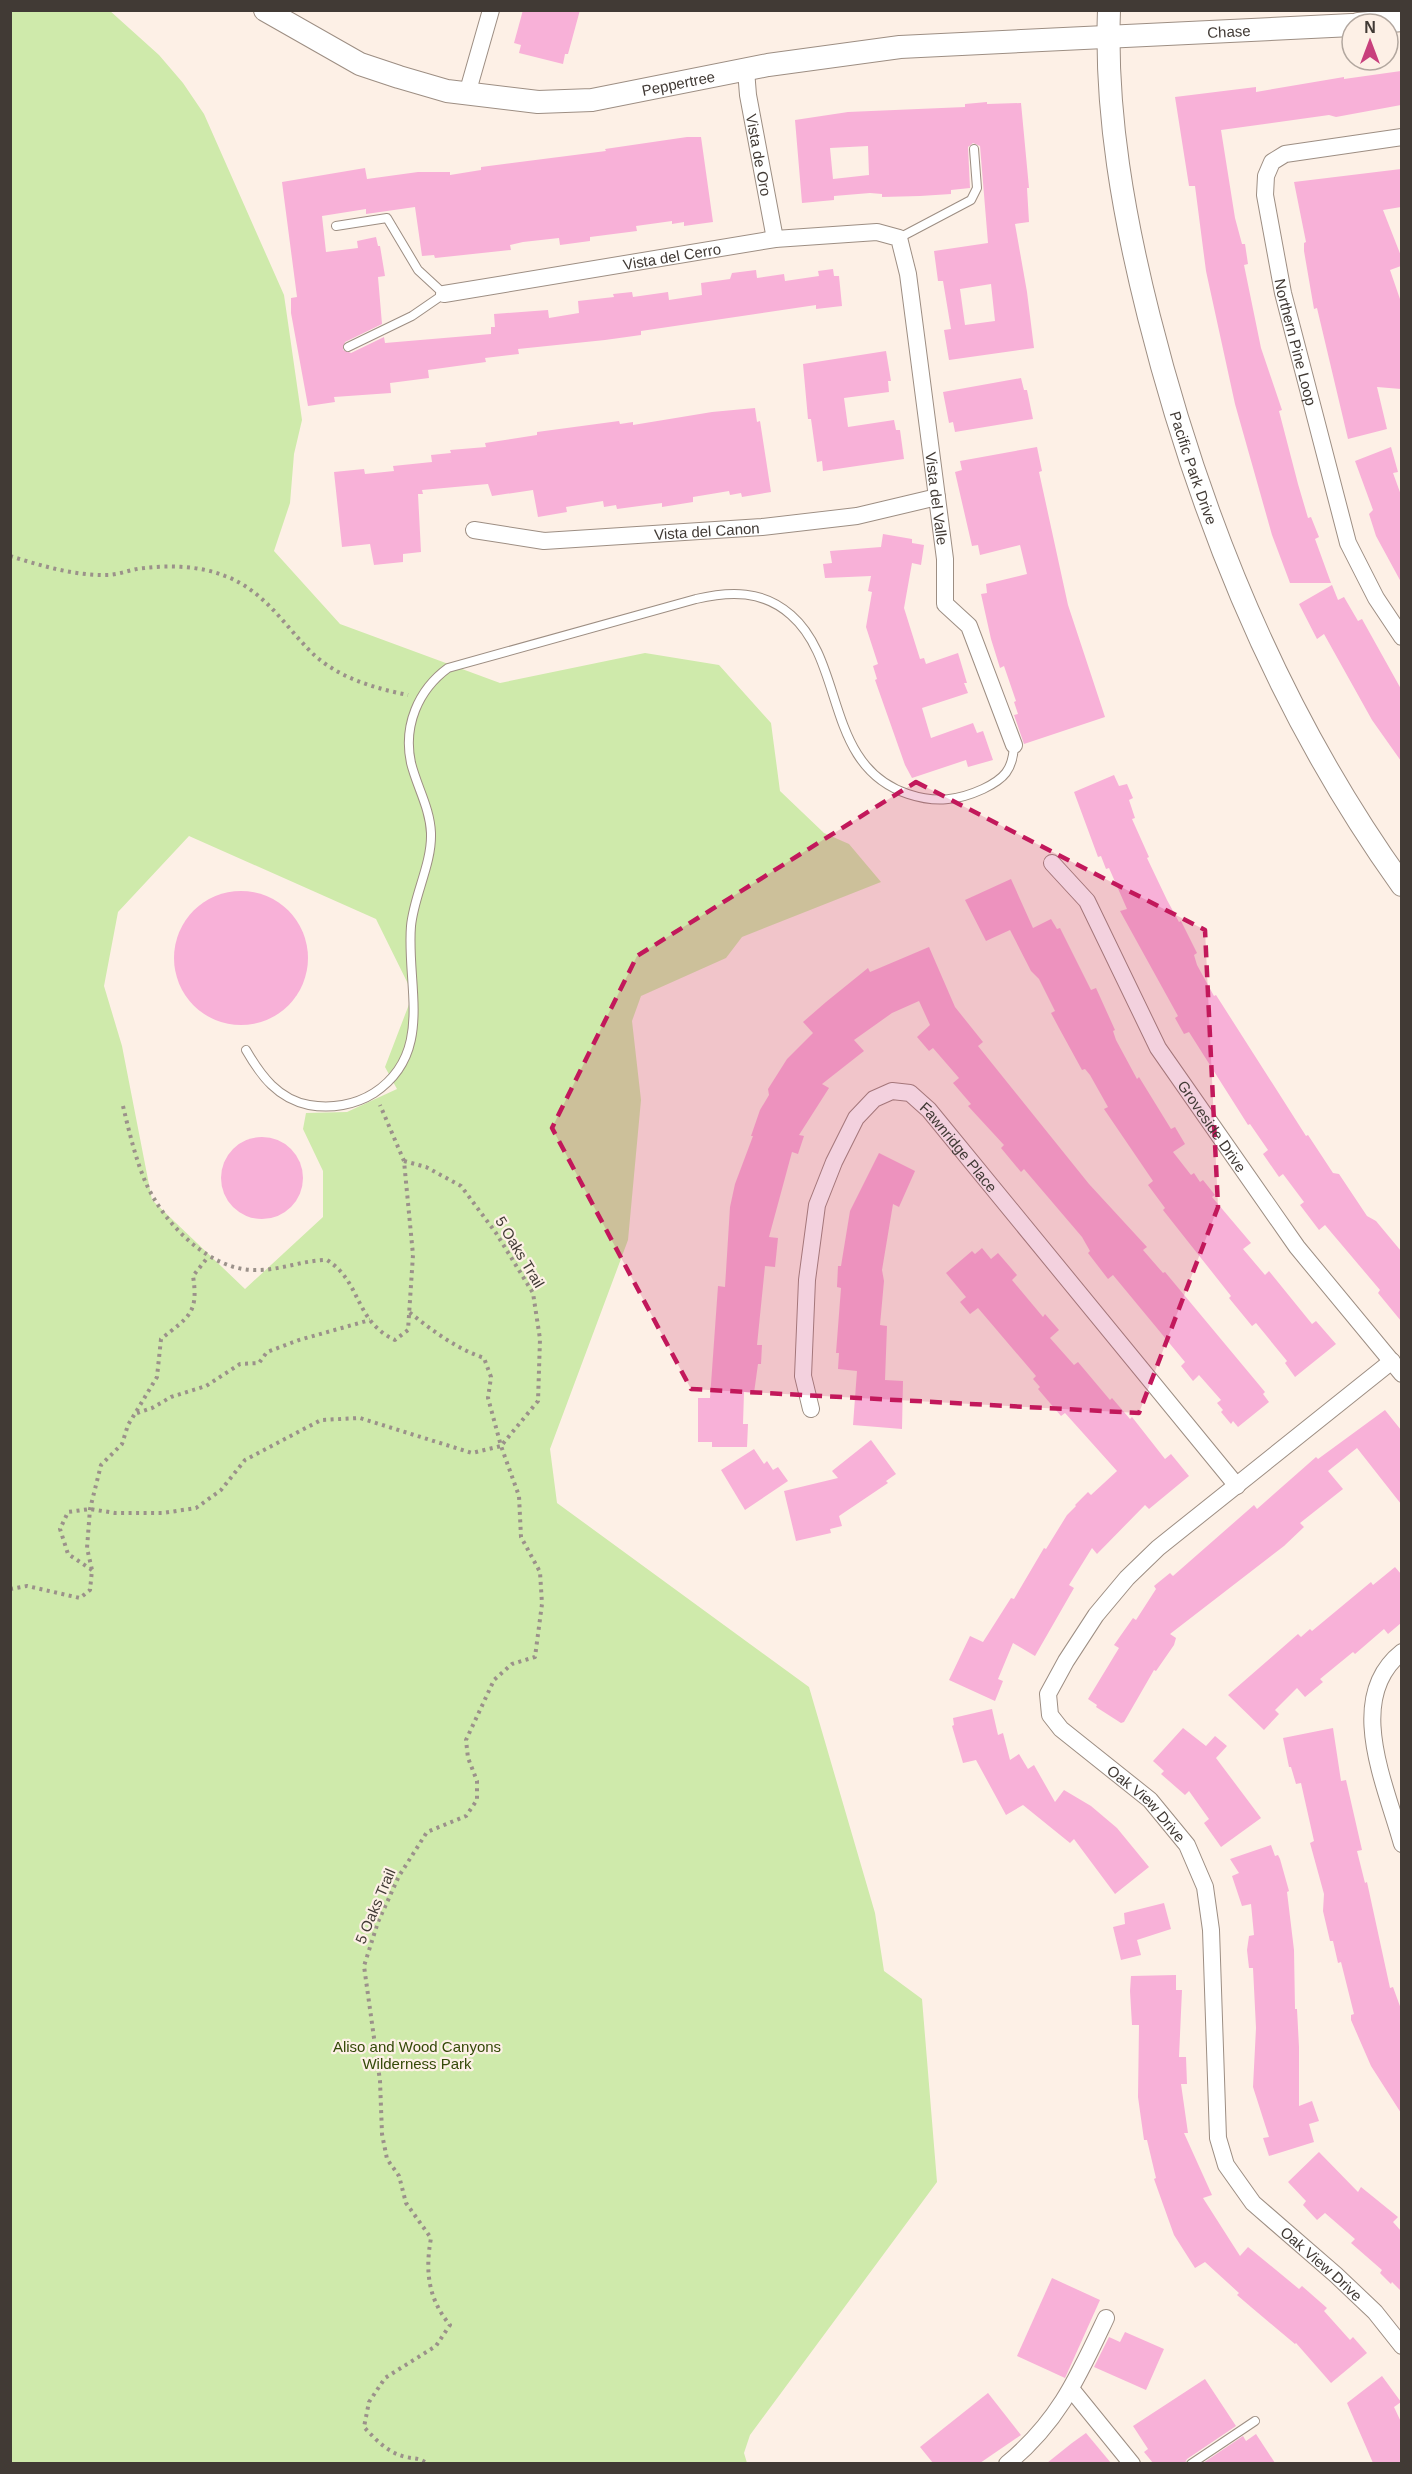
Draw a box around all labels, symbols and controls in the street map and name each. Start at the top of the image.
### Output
north arrow [1340,12,1400,72]
text: N [1364,19,1376,36]
street label: Chase [1207,21,1251,41]
street label: Peppertree [640,67,716,98]
street label: Vista de Oro [743,112,775,197]
street label: Vista del Cerro [622,240,722,273]
street label: Northern Pine Loop [1272,277,1320,407]
street label: Pacific Park Drive [1167,409,1221,527]
street label: Vista del Valle [923,451,952,546]
street label: Vista del Canon [654,519,760,542]
street label: Groveside Drive [1175,1077,1250,1175]
street label: Fawnridge Place [917,1098,1001,1195]
street label: 5 Oaks Trail [492,1213,548,1291]
street label: Oak View Drive [1104,1761,1189,1845]
street label: 5 Oaks Trail [352,1866,398,1946]
park label: Aliso and Wood Canyons Wilderness Park [333,2038,501,2072]
street label: Oak View Drive [1278,2223,1366,2304]

